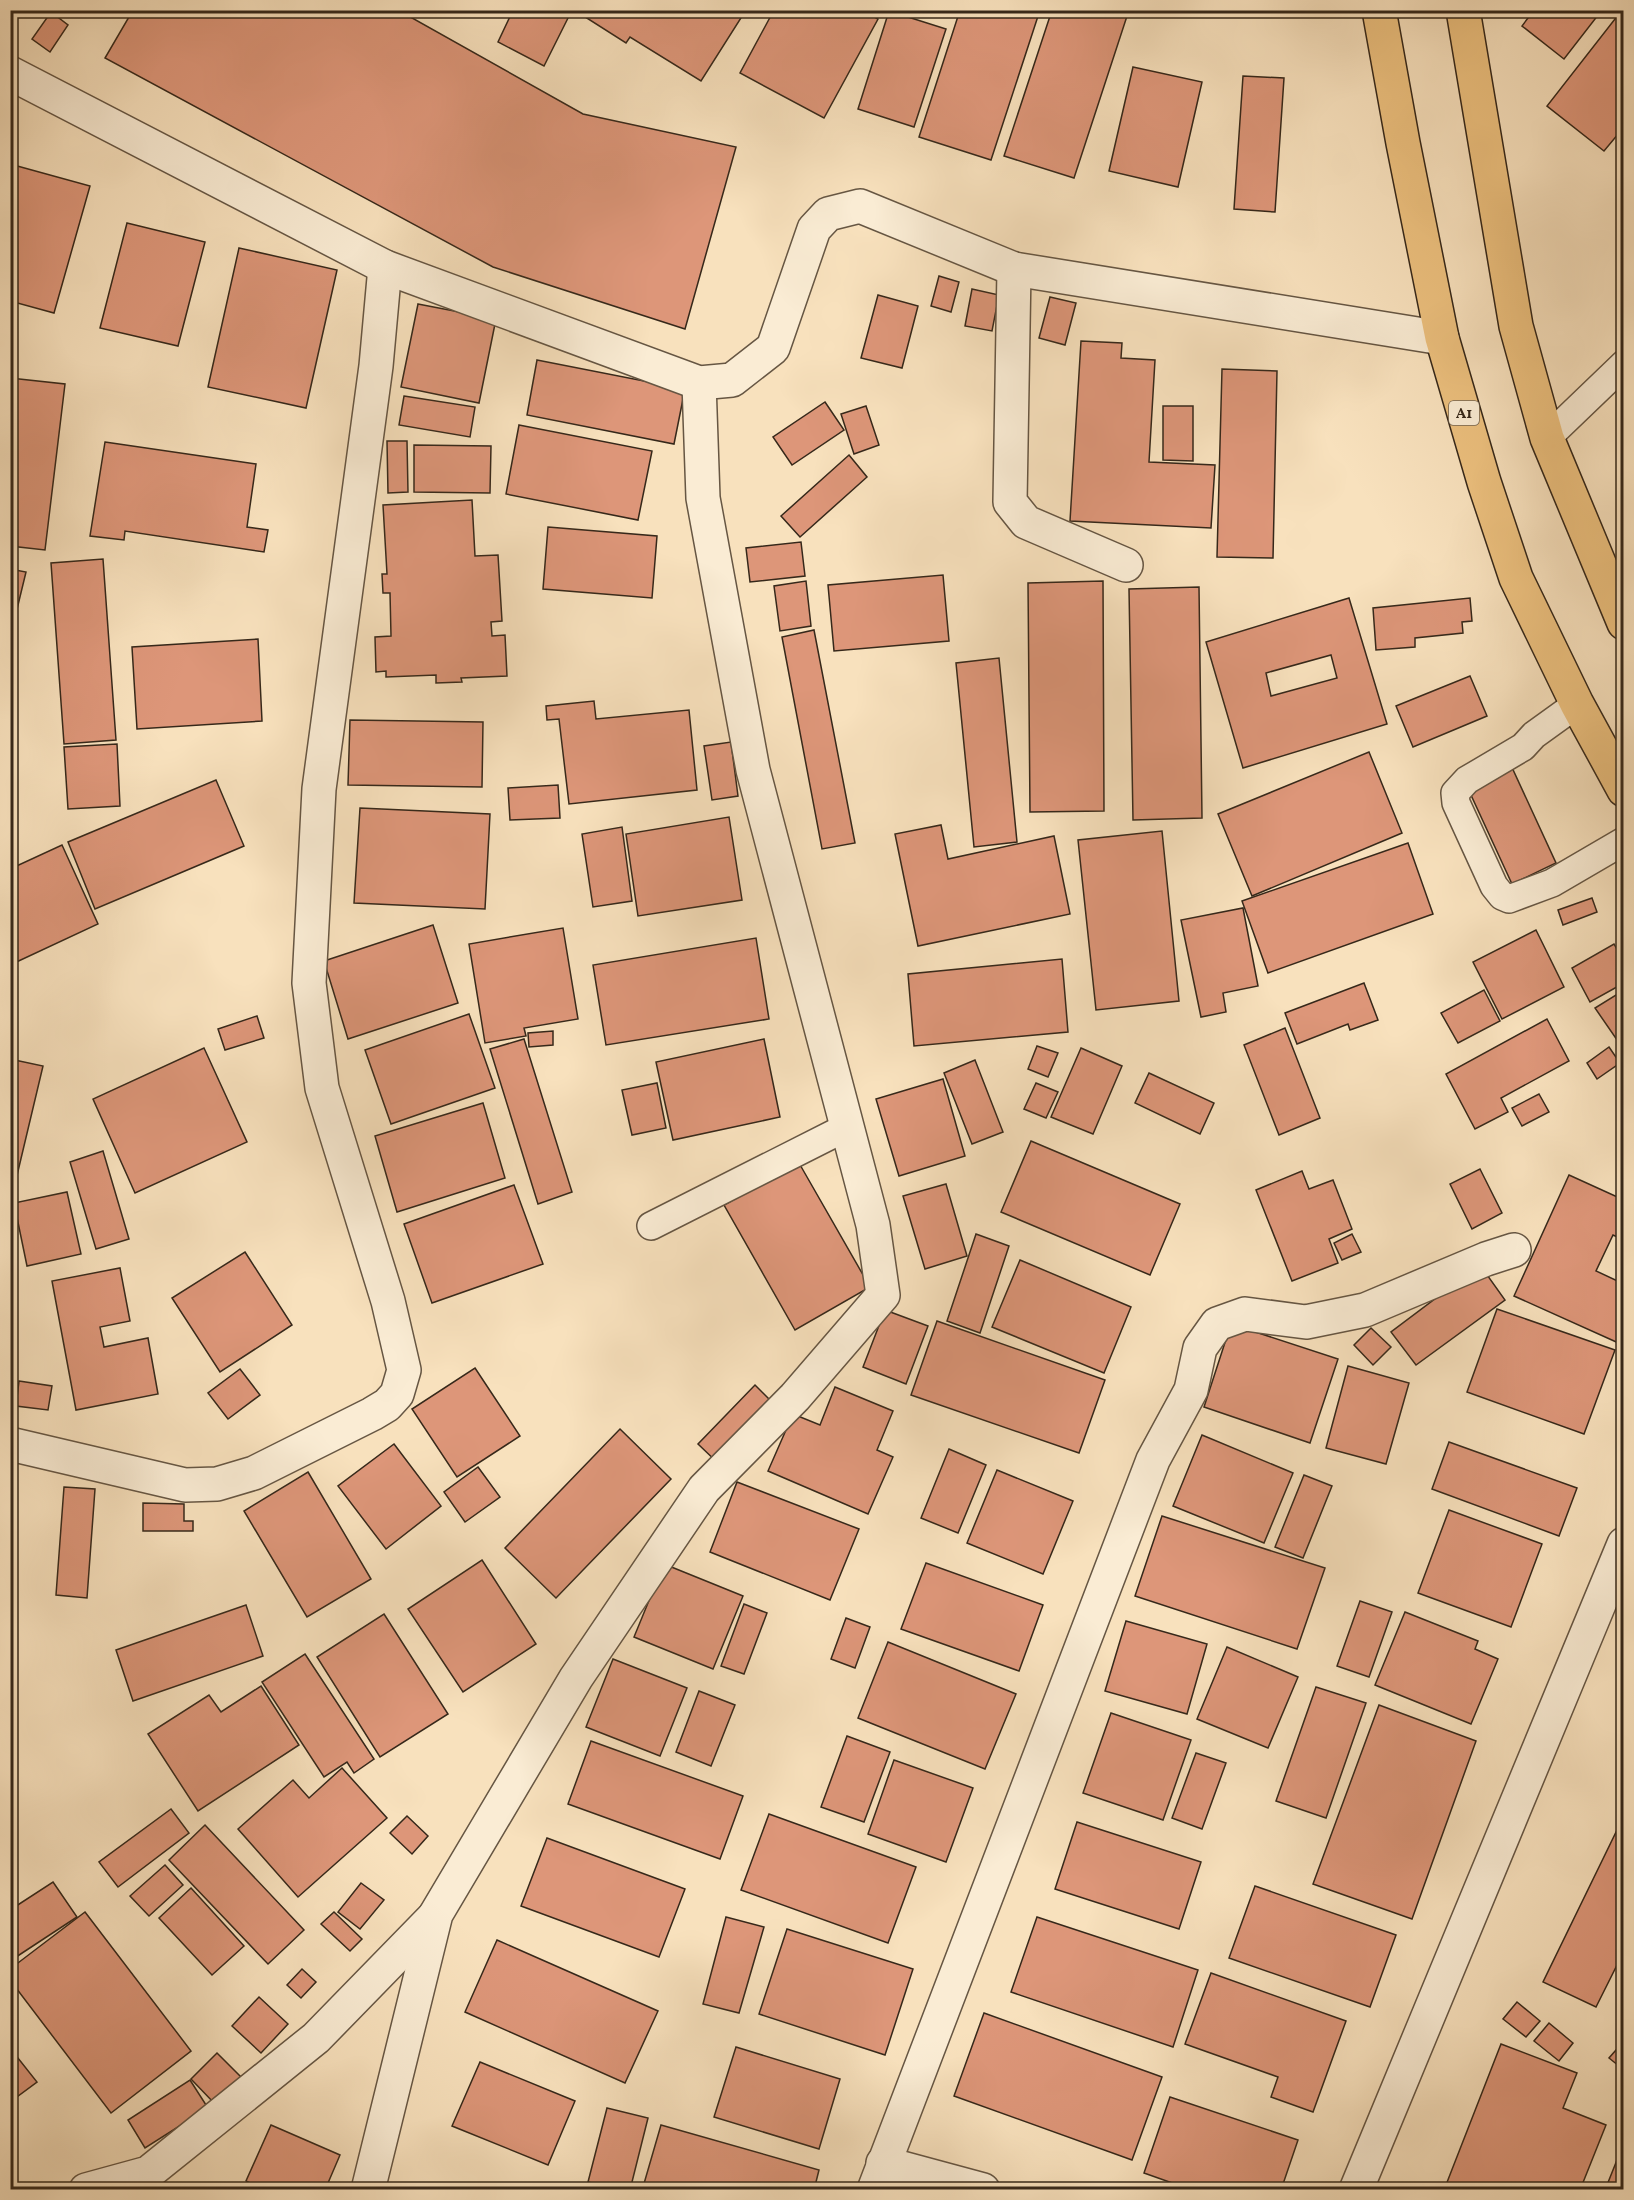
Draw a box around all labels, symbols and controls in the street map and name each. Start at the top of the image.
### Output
road number: A1 [1449,401,1479,425]

